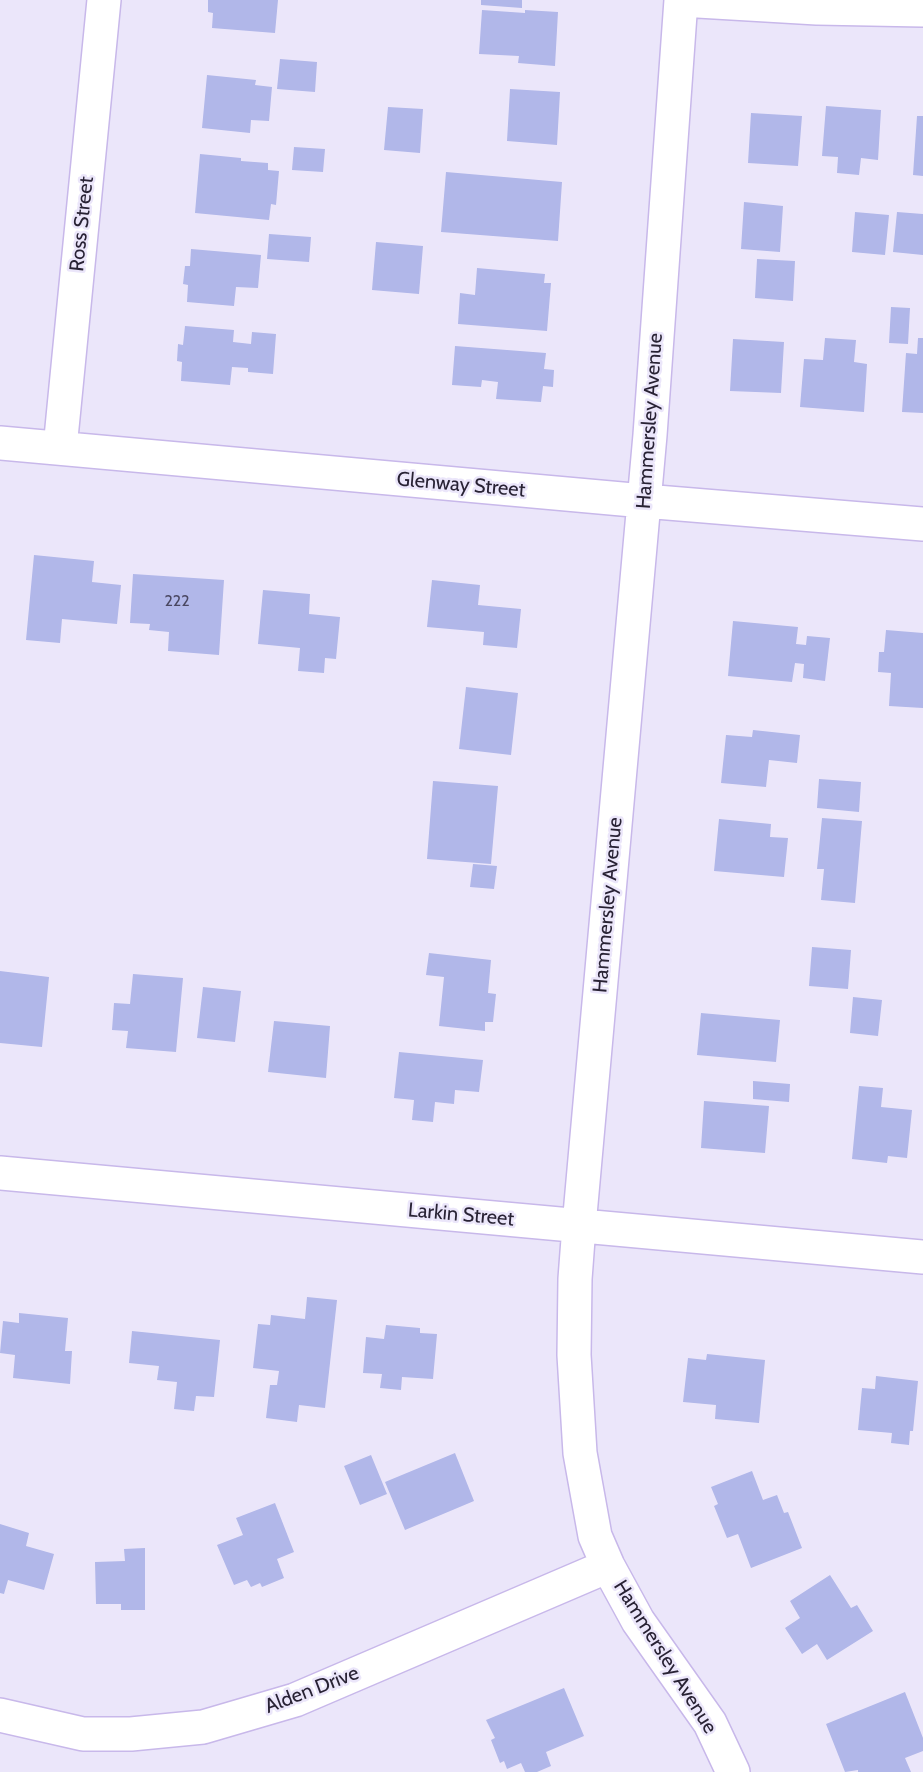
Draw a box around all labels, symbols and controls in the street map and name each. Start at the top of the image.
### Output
street label: Ross Street [65,175,99,273]
street label: Hammersley Avenue [632,332,668,510]
street label: Glenway Street [396,467,526,503]
house number: 222 [164,591,190,611]
street label: Hammersley Avenue [588,816,628,994]
street label: Larkin Street [407,1198,515,1232]
street label: Hammersley Avenue [608,1576,722,1738]
street label: Alden Drive [262,1661,362,1719]

